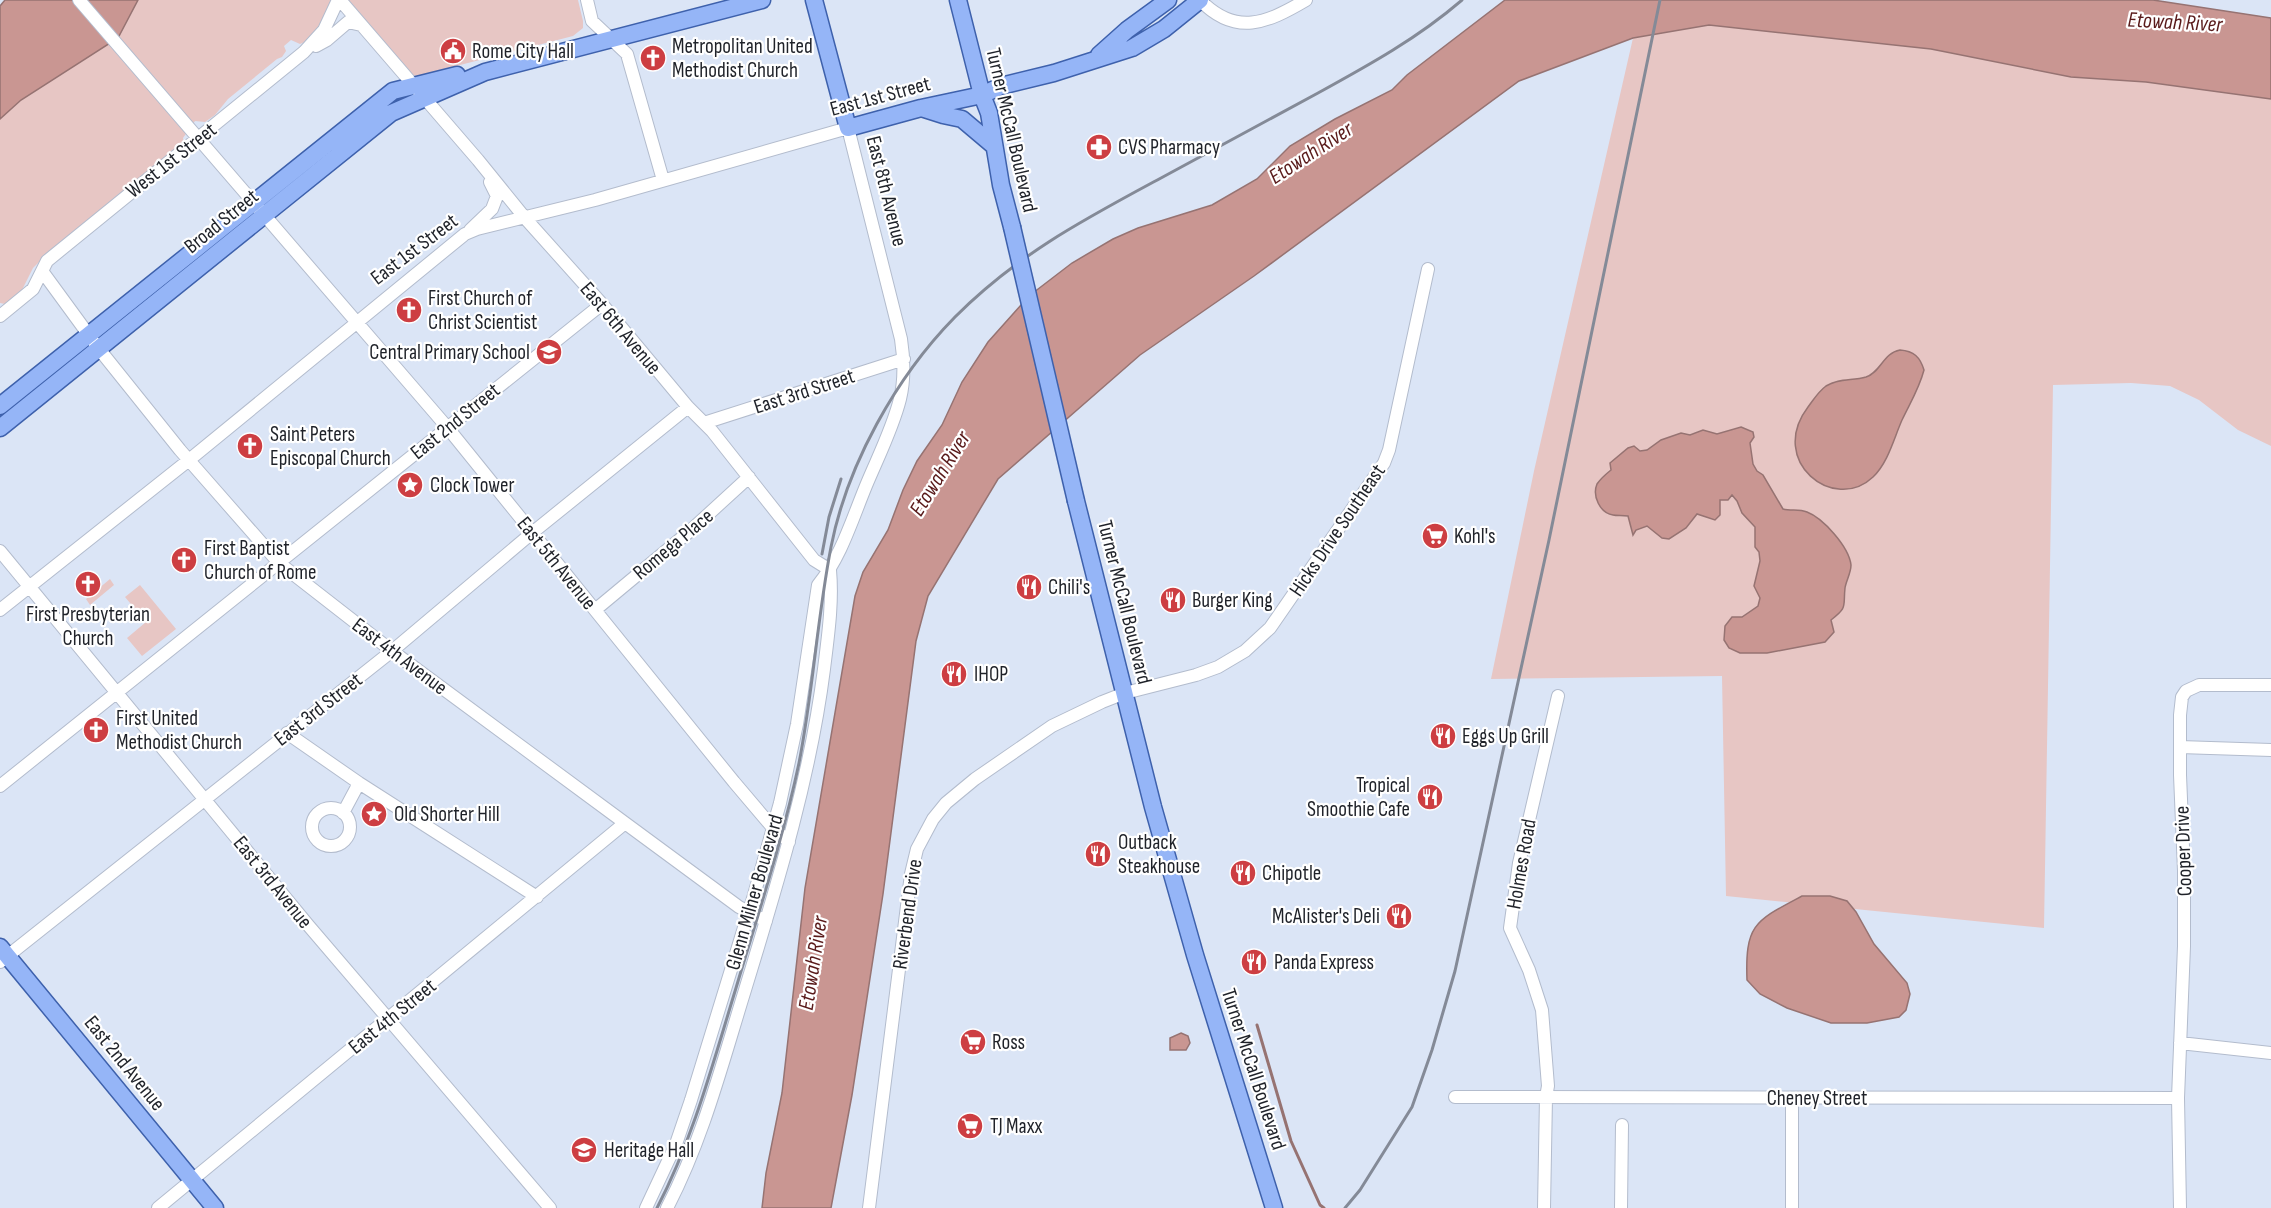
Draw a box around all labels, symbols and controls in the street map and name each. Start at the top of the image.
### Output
water label: Etowah River [2127,7,2224,39]
place label: Metropolitan United Methodist Church [672,34,813,83]
public building icon: Rome City Hall [438,36,468,66]
place label: Rome City Hall [472,39,574,64]
church icon: Metropolitan United Methodist Church [638,43,668,73]
street label: Turner McCall Boulevard [980,45,1043,215]
street label: East 1st Street [827,71,933,122]
water label: Etowah River [1264,116,1359,190]
street label: West 1st Street [121,117,222,203]
pharmacy icon: CVS Pharmacy [1084,132,1114,162]
street label: East 8th Avenue [861,133,912,249]
place label: CVS Pharmacy [1118,135,1220,160]
street label: Broad Street [179,184,263,259]
street label: East 1st Street [366,209,463,290]
street label: East 6th Avenue [575,277,667,380]
place label: First Church of Christ Scientist [428,286,538,335]
church icon: First Church of Christ Scientist [394,295,424,325]
school or university icon: Central Primary School [534,337,564,367]
place label: Central Primary School [369,340,530,365]
street label: East 3rd Street [751,363,858,420]
street label: East 2nd Street [406,378,505,465]
place label: Saint Peters Episcopal Church [270,422,391,471]
water label: Etowah River [904,426,977,521]
church icon: Saint Peters Episcopal Church [235,431,265,461]
street label: Hicks Drive Southeast [1284,459,1391,601]
place icon: Clock Tower [395,470,425,500]
place label: Clock Tower [430,473,515,498]
street label: Romega Place [628,504,719,585]
street label: East 5th Avenue [512,512,602,615]
street label: Turner McCall Boulevard [1092,518,1157,687]
supermarket icon: Kohl's [1420,521,1450,551]
place label: Kohl's [1454,524,1496,549]
place label: First Baptist Church of Rome [204,536,317,585]
church icon: First Baptist Church of Rome [169,545,199,575]
church icon: First Presbyterian Church [73,569,103,599]
restaurant icon: Chili's [1014,572,1044,602]
place label: Chili's [1048,575,1090,600]
restaurant icon: Burger King [1158,585,1188,615]
place label: Burger King [1192,588,1273,613]
place label: First Presbyterian Church [26,602,150,651]
street label: East 4th Avenue [347,613,452,700]
restaurant icon: IHOP [939,659,969,689]
place label: IHOP [974,662,1008,687]
street label: East 3rd Street [269,667,367,751]
place label: First United Methodist Church [116,706,242,755]
church icon: First United Methodist Church [81,715,111,745]
restaurant icon: Eggs Up Grill [1428,721,1458,751]
place label: Eggs Up Grill [1462,724,1549,749]
place label: Tropical Smoothie Cafe [1307,773,1410,822]
restaurant icon: Tropical Smoothie Cafe [1415,782,1445,812]
place icon: Old Shorter Hill [359,799,389,829]
place label: Old Shorter Hill [394,802,500,827]
street label: Cooper Drive [2169,805,2198,897]
street label: Glenn Milner Boulevard [720,811,789,973]
street label: Holmes Road [1501,817,1542,911]
place label: Outback Steakhouse [1118,830,1200,879]
street label: East 3rd Avenue [228,831,317,934]
restaurant icon: Outback Steakhouse [1083,839,1113,869]
street label: Riverbend Drive [887,857,928,971]
restaurant icon: Chipotle [1228,858,1258,888]
place label: Chipotle [1262,861,1321,886]
restaurant icon: McAlister's Deli [1384,901,1414,931]
place label: McAlister's Deli [1272,904,1380,929]
water label: Etowah River [793,914,834,1012]
restaurant icon: Panda Express [1239,947,1269,977]
place label: Panda Express [1274,950,1374,975]
street label: East 4th Street [343,973,441,1059]
street label: Turner McCall Boulevard [1216,985,1291,1153]
street label: East 2nd Avenue [79,1011,170,1116]
supermarket icon: Ross [958,1027,988,1057]
place label: Ross [992,1030,1025,1055]
street label: Cheney Street [1767,1086,1867,1111]
supermarket icon: TJ Maxx [955,1111,985,1141]
place label: TJ Maxx [990,1114,1043,1139]
school or university icon: Heritage Hall [569,1135,599,1165]
place label: Heritage Hall [604,1138,694,1163]

